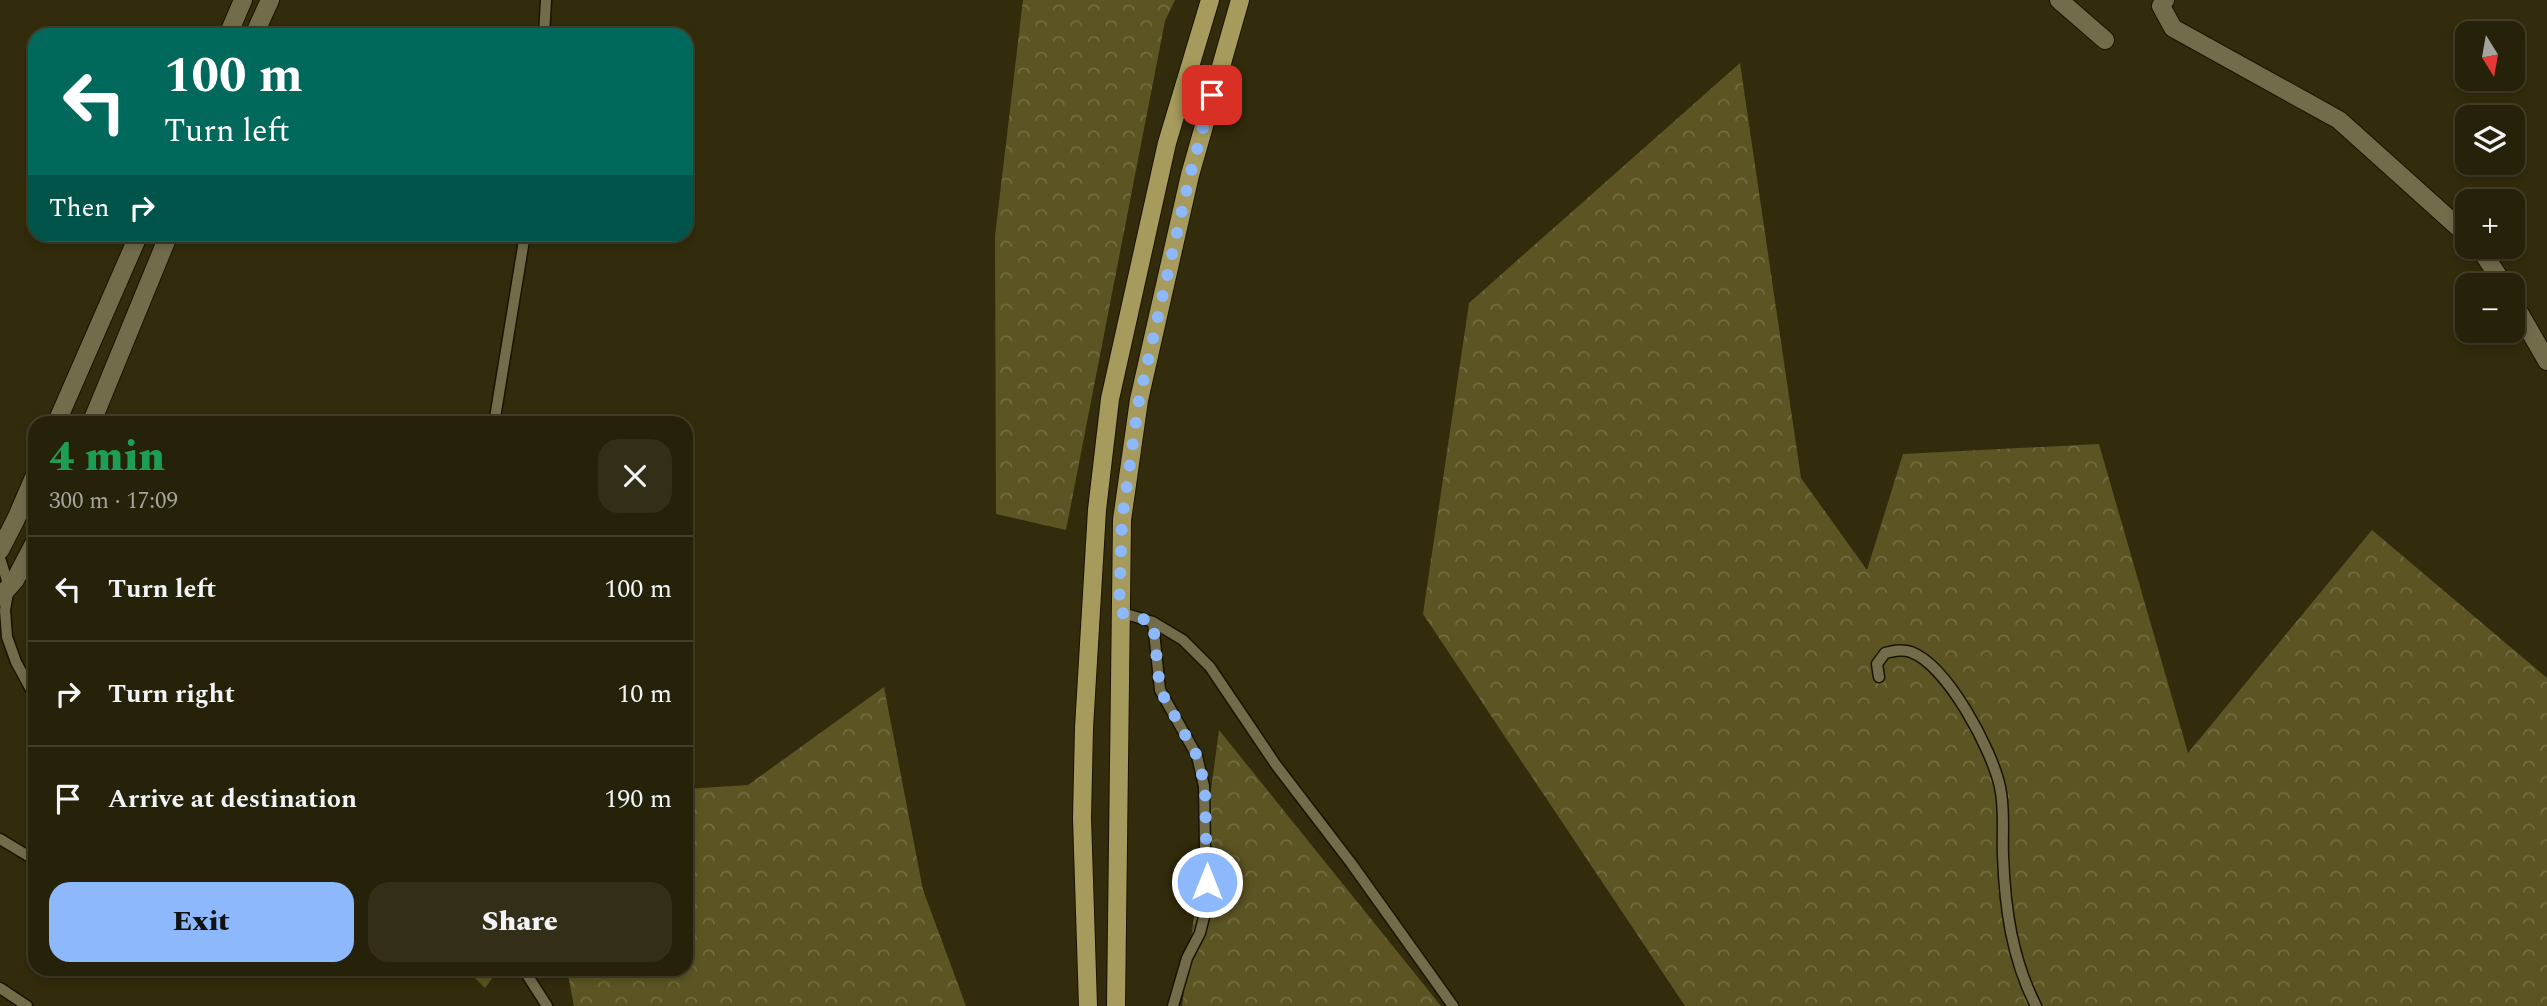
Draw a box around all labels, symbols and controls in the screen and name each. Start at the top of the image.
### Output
north arrow [2455,21,2525,91]
map controls [2455,21,2525,343]
text: 100 m [164,39,303,114]
icon: left [49,56,140,147]
pin [1182,65,1242,125]
icon: arrive [1193,76,1231,114]
button: layers [2455,105,2525,175]
text: Turn left [164,107,290,156]
text: Then [49,188,109,228]
icon: right [123,189,161,227]
button: + [2455,189,2525,259]
button: − [2455,273,2525,343]
text: 4 min [49,426,165,489]
button: close [598,439,672,513]
text: 300 m · 17:09 [49,484,178,519]
text: Turn left [108,569,216,609]
text: 100 m [604,569,672,609]
icon: left [49,570,87,608]
text: Turn right [108,674,235,714]
text: 10 m [617,674,672,714]
icon: right [49,675,87,713]
text: Arrive at destination [108,779,357,819]
text: 190 m [604,779,672,819]
icon: arrive [49,780,87,818]
position arrow [1170,845,1244,919]
button: Exit [49,882,354,962]
button: Share [368,882,672,962]

